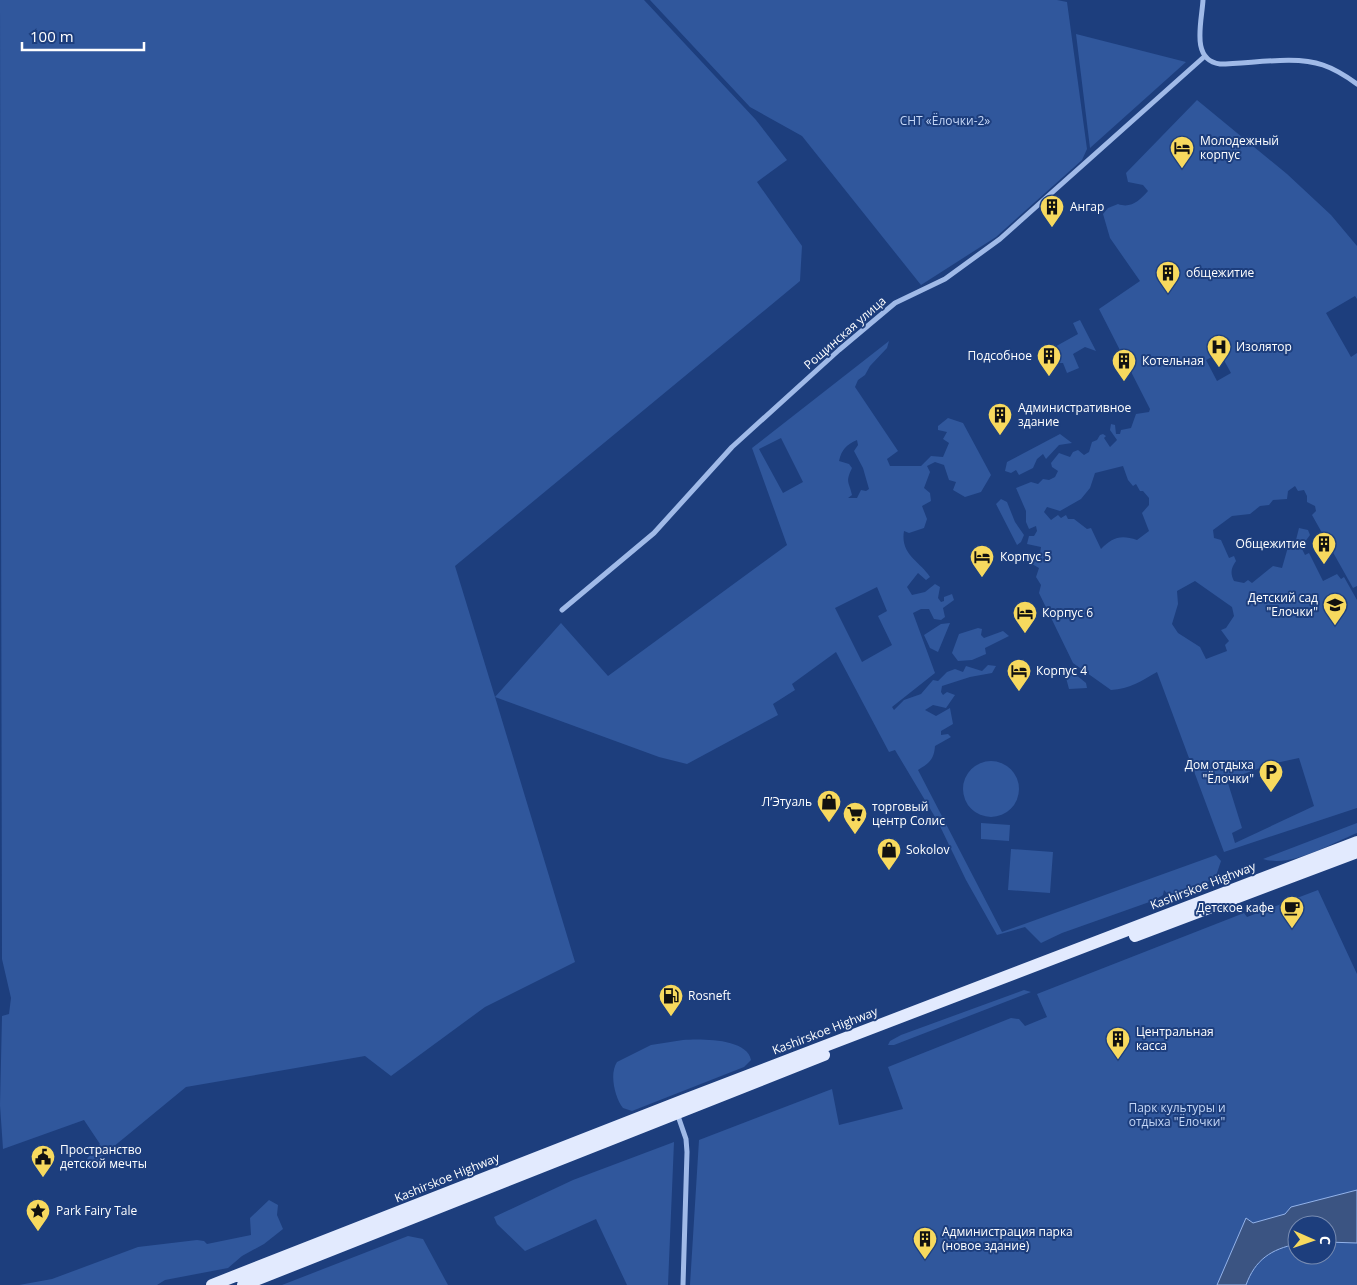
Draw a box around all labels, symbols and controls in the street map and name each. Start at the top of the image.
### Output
scale bar [22,20,145,52]
text: 100 m [30,26,74,46]
park label: СНТ «Ёлочки-2» [900,112,990,129]
place label: Молодежный корпус [1200,132,1279,163]
hotel icon: Молодежный корпус [1169,135,1195,169]
building icon: Ангар [1039,194,1065,228]
place label: Ангар [1070,198,1104,215]
building icon: общежитие [1155,260,1181,294]
place label: общежитие [1186,264,1255,281]
street label: Рощинская улица [800,292,889,373]
hospital icon: Изолятор [1206,334,1232,368]
place label: Изолятор [1236,338,1292,355]
building icon: Подсобное [1036,343,1062,377]
place label: Подсобное [967,347,1032,364]
building icon: Котельная [1111,348,1137,382]
place label: Котельная [1142,352,1204,369]
place label: Административное здание [1018,399,1132,430]
building icon: Административное здание [987,402,1013,436]
building icon: Общежитие [1311,531,1337,565]
place label: Общежитие [1236,535,1306,552]
hotel icon: Корпус 5 [969,544,995,578]
place label: Корпус 5 [1000,548,1051,565]
place label: Детский сад "Елочки" [1248,589,1318,620]
school or university icon: Детский сад "Елочки" [1322,592,1348,626]
hotel icon: Корпус 6 [1012,600,1038,634]
place label: Корпус 6 [1042,604,1093,621]
hotel icon: Корпус 4 [1006,658,1032,692]
place label: Корпус 4 [1036,662,1087,679]
place label: Дом отдыха "Ёлочки" [1185,756,1254,787]
parking icon: Дом отдыха "Ёлочки" [1258,759,1284,793]
shop icon: Л’Этуаль [816,789,842,823]
place label: Л’Этуаль [762,793,812,810]
place label: торговый центр Солис [872,798,945,829]
supermarket icon: торговый центр Солис [842,801,868,835]
shop icon: Sokolov [876,837,902,871]
place label: Sokolov [906,841,950,858]
street label: Kashirskoe Highway [1148,857,1259,914]
cafe icon: Детское кафе [1279,895,1305,929]
place label: Детское кафе [1196,899,1274,916]
fuel station icon: Rosneft [658,983,684,1017]
place label: Rosneft [688,987,731,1004]
street label: Kashirskoe Highway [770,1002,881,1059]
place label: Центральная касса [1136,1023,1214,1054]
building icon: Центральная касса [1105,1026,1131,1060]
park label: Парк культуры и отдыха "Ёлочки" [1128,1099,1226,1130]
place label: Пространство детской мечты [60,1141,147,1172]
public building icon: Пространство детской мечты [30,1144,56,1178]
street label: Kashirskoe Highway [392,1148,503,1206]
place icon: Park Fairy Tale [25,1198,51,1232]
place label: Park Fairy Tale [56,1202,137,1219]
north arrow [1287,1215,1337,1265]
place label: Администрация парка (новое здание) [942,1223,1073,1254]
building icon: Администрация парка (новое здание) [912,1226,938,1260]
text: С [1316,1236,1335,1245]

